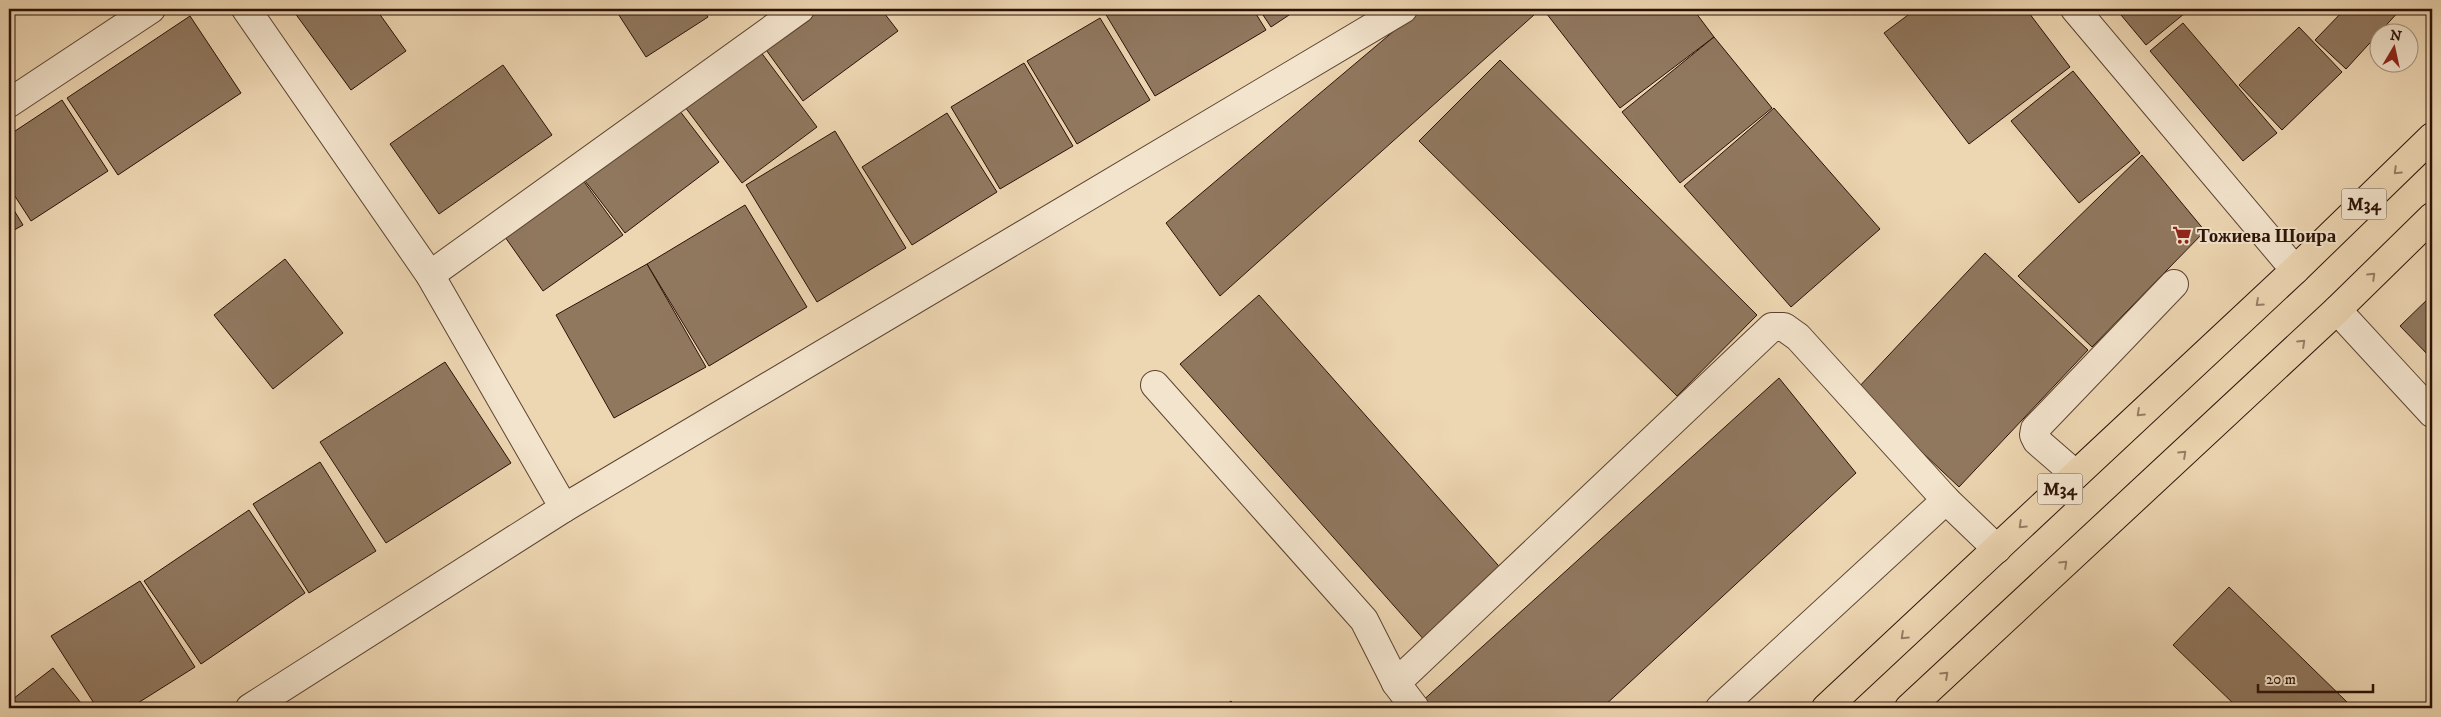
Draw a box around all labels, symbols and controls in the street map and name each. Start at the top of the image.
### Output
north arrow [2368,22,2418,72]
text: N [2389,26,2403,46]
one-way arrow [2394,165,2403,174]
road number: M34 [2342,188,2386,220]
supermarket icon: Тожиева Шоира [2171,224,2193,246]
place label: Тожиева Шоира [2197,225,2337,248]
one-way arrow [2366,273,2375,282]
one-way arrow [2256,297,2265,306]
one-way arrow [2296,340,2305,349]
one-way arrow [2137,407,2146,416]
one-way arrow [2177,451,2186,460]
road number: M34 [2038,474,2082,504]
one-way arrow [2019,519,2028,528]
one-way arrow [2058,561,2067,570]
one-way arrow [1900,630,1909,639]
scale bar [2258,662,2374,694]
text: 20 m [2266,670,2296,689]
one-way arrow [1939,672,1948,681]

